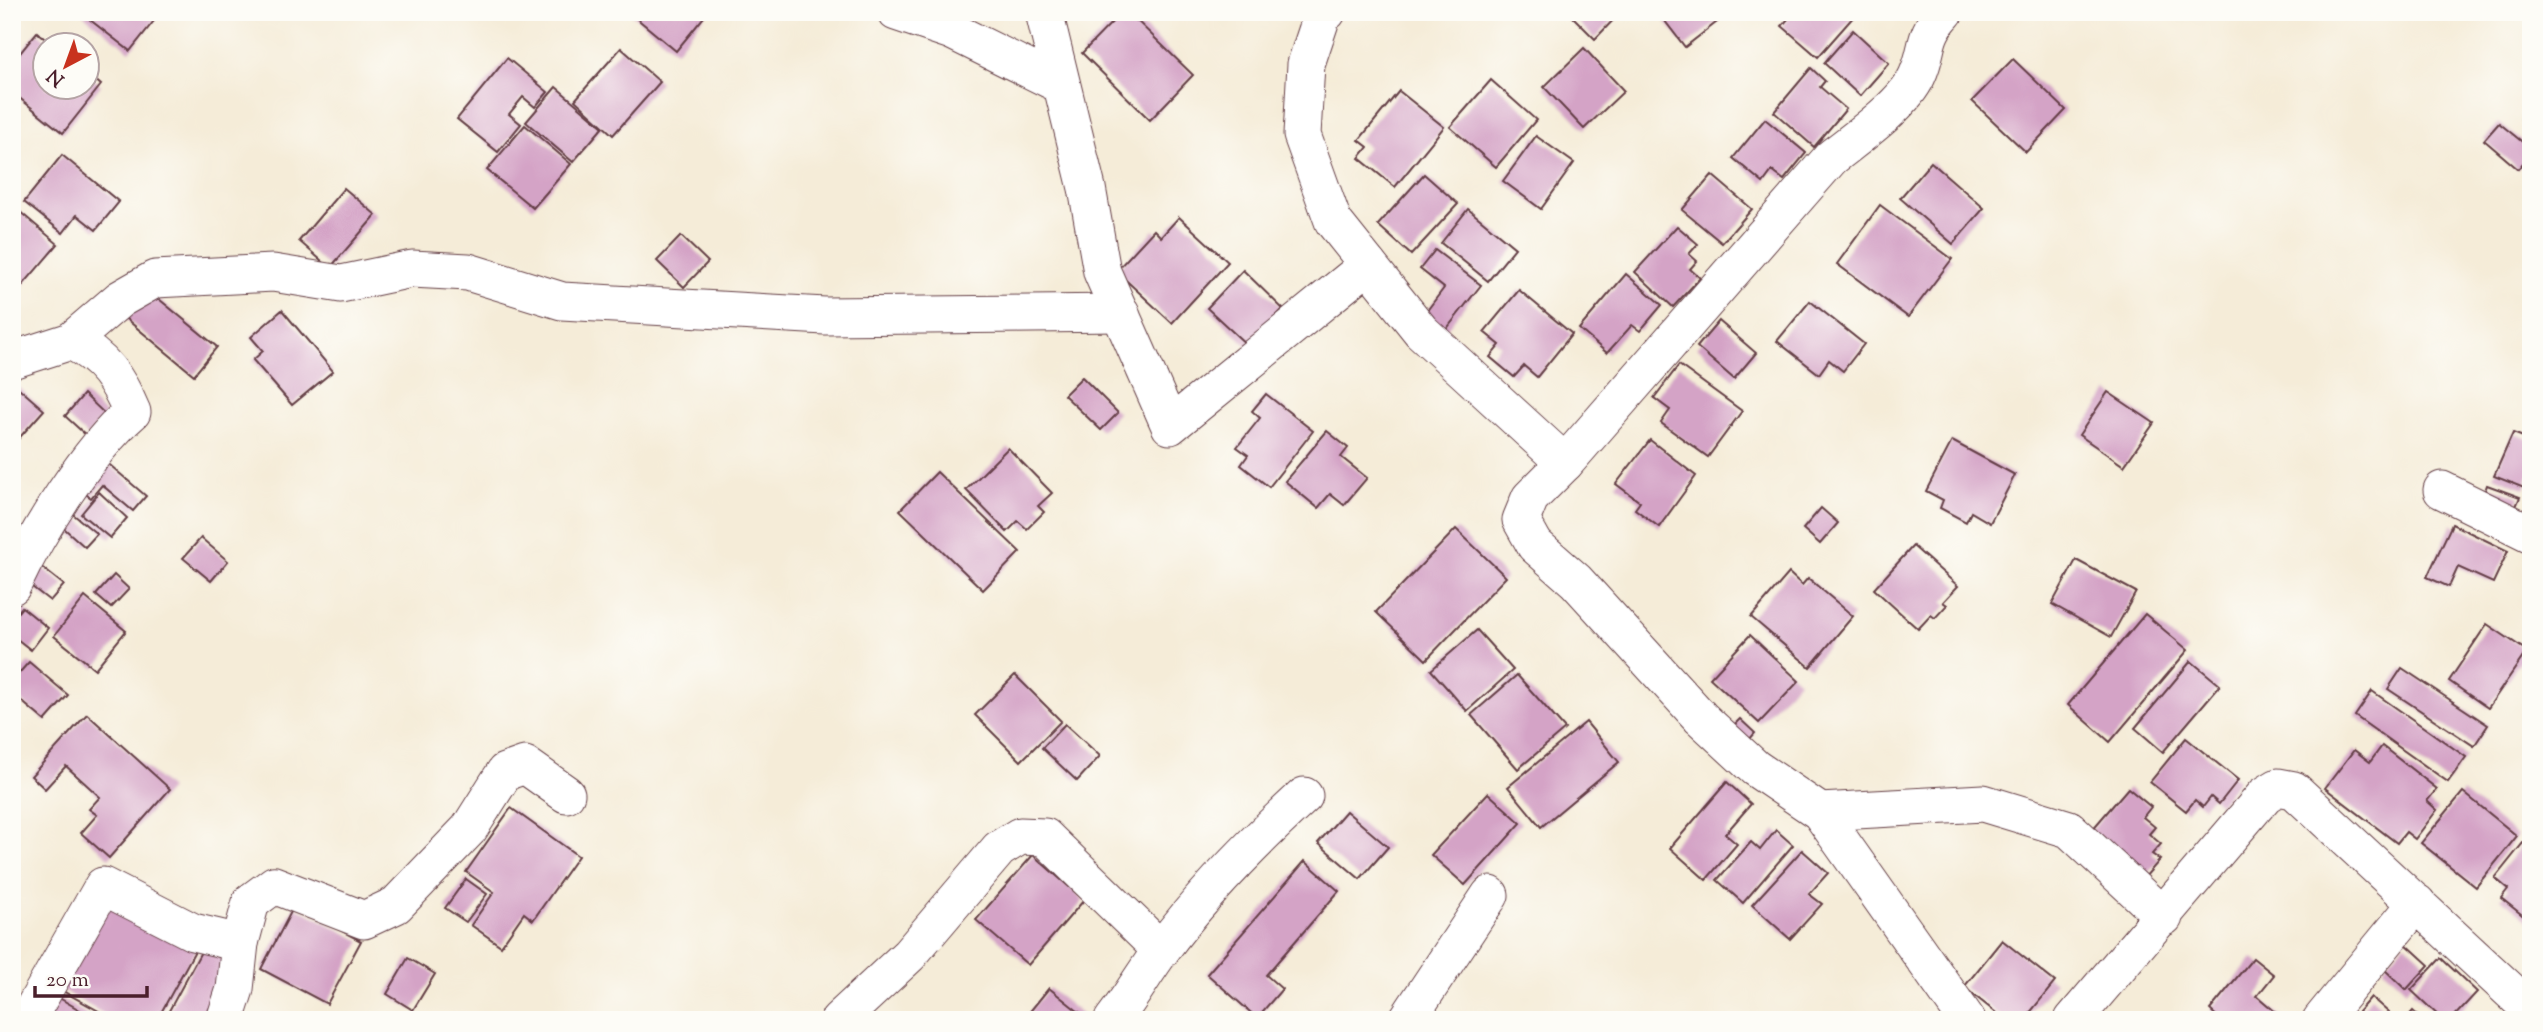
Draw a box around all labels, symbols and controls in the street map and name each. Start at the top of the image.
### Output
north arrow [32,32,102,102]
text: N [42,62,71,92]
scale bar [35,955,147,999]
text: 20 m [46,966,89,996]

